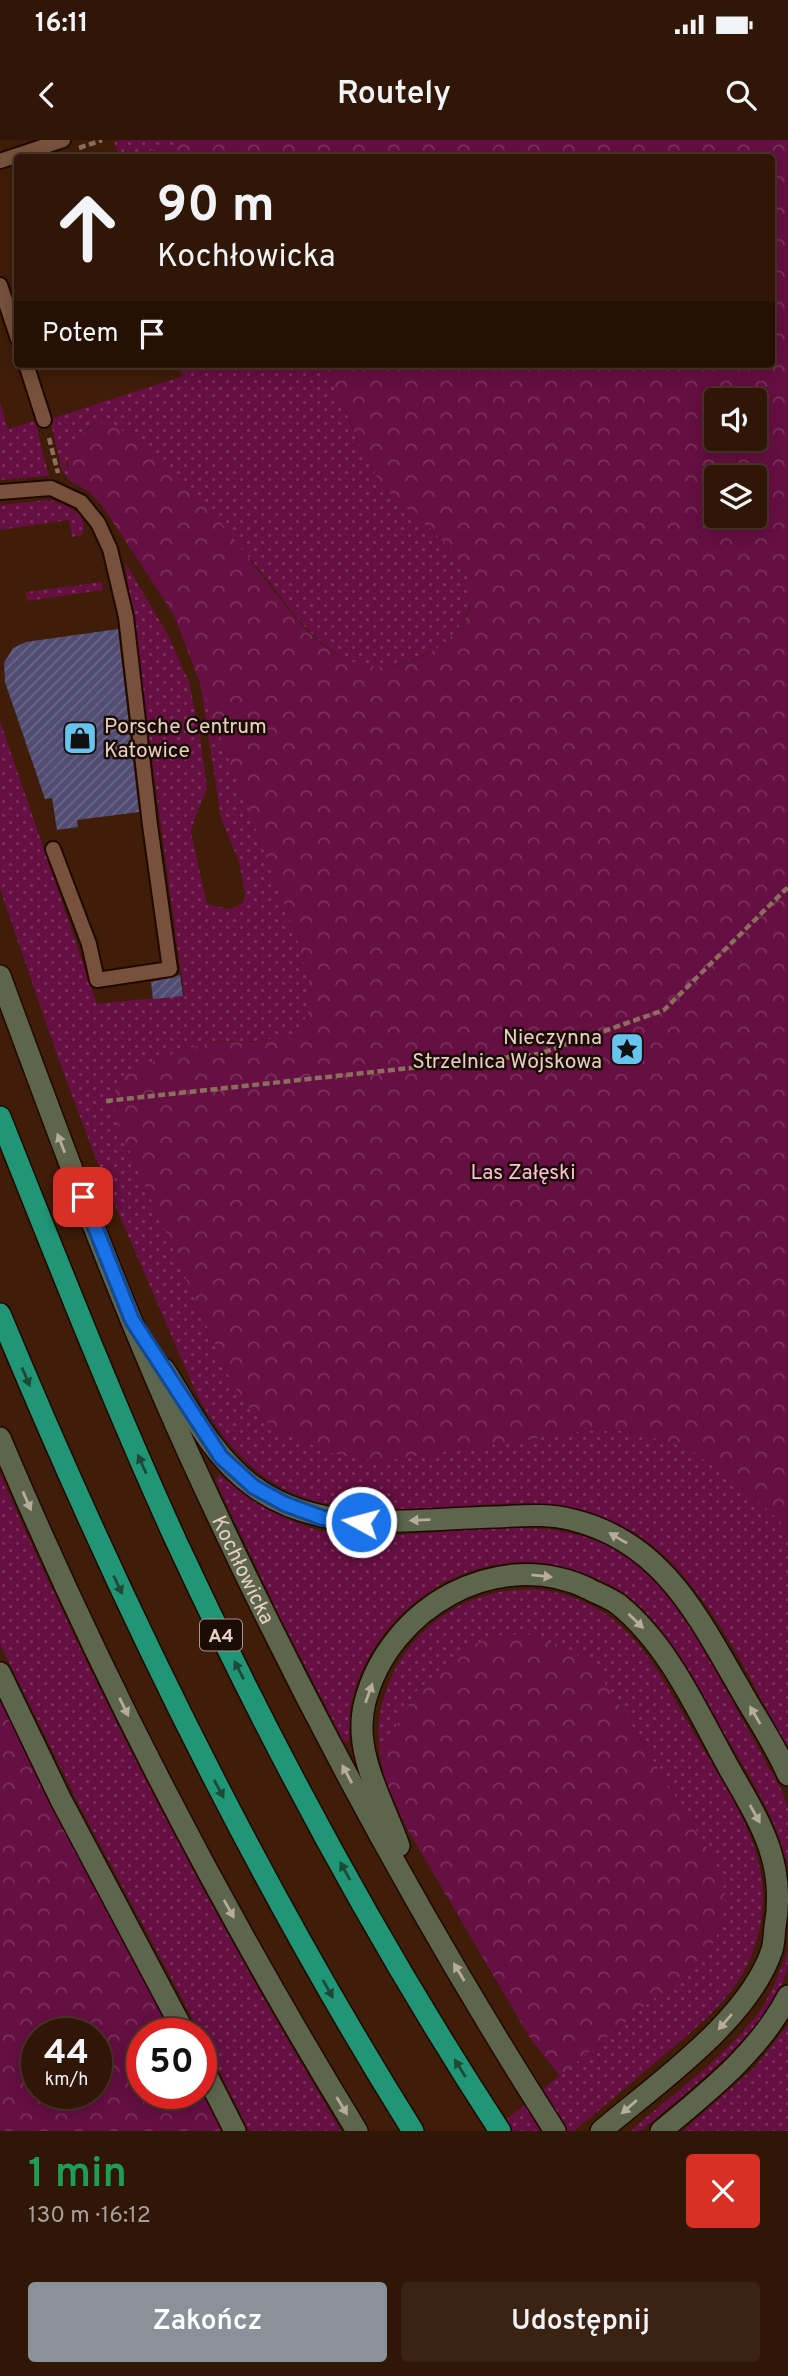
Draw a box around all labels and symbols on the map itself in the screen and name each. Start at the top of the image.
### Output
place label: Porsche Centrum Katowice [104,714,267,765]
shop icon: Porsche Centrum Katowice [61,719,99,757]
place label: Nieczynna Strzelnica Wojskowa [412,1025,602,1076]
place icon: Nieczynna Strzelnica Wojskowa [608,1030,646,1068]
one-way arrow [56,1132,67,1153]
park label: Las Załęski [470,1160,576,1187]
pin [53,1167,113,1227]
one-way arrow [21,1367,32,1388]
one-way arrow [136,1454,147,1475]
position arrow [324,1485,398,1559]
one-way arrow [21,1491,33,1511]
street label: Kochłowicka [204,1512,280,1629]
one-way arrow [409,1515,431,1526]
one-way arrow [608,1532,627,1544]
one-way arrow [531,1571,553,1582]
one-way arrow [112,1575,124,1595]
one-way arrow [627,1612,644,1629]
road number: A4 [200,1620,242,1651]
one-way arrow [233,1660,245,1680]
one-way arrow [363,1682,374,1703]
one-way arrow [118,1697,129,1717]
one-way arrow [749,1706,761,1725]
one-way arrow [341,1764,353,1784]
one-way arrow [213,1779,225,1799]
one-way arrow [749,1804,761,1823]
one-way arrow [339,1862,351,1881]
one-way arrow [223,1899,235,1919]
one-way arrow [452,1963,465,1982]
one-way arrow [322,1979,334,1999]
one-way arrow [717,2013,733,2031]
speed limit sign: 50 [126,2018,217,2109]
one-way arrow [454,2058,467,2077]
one-way arrow [335,2096,348,2116]
one-way arrow [620,2099,638,2115]

